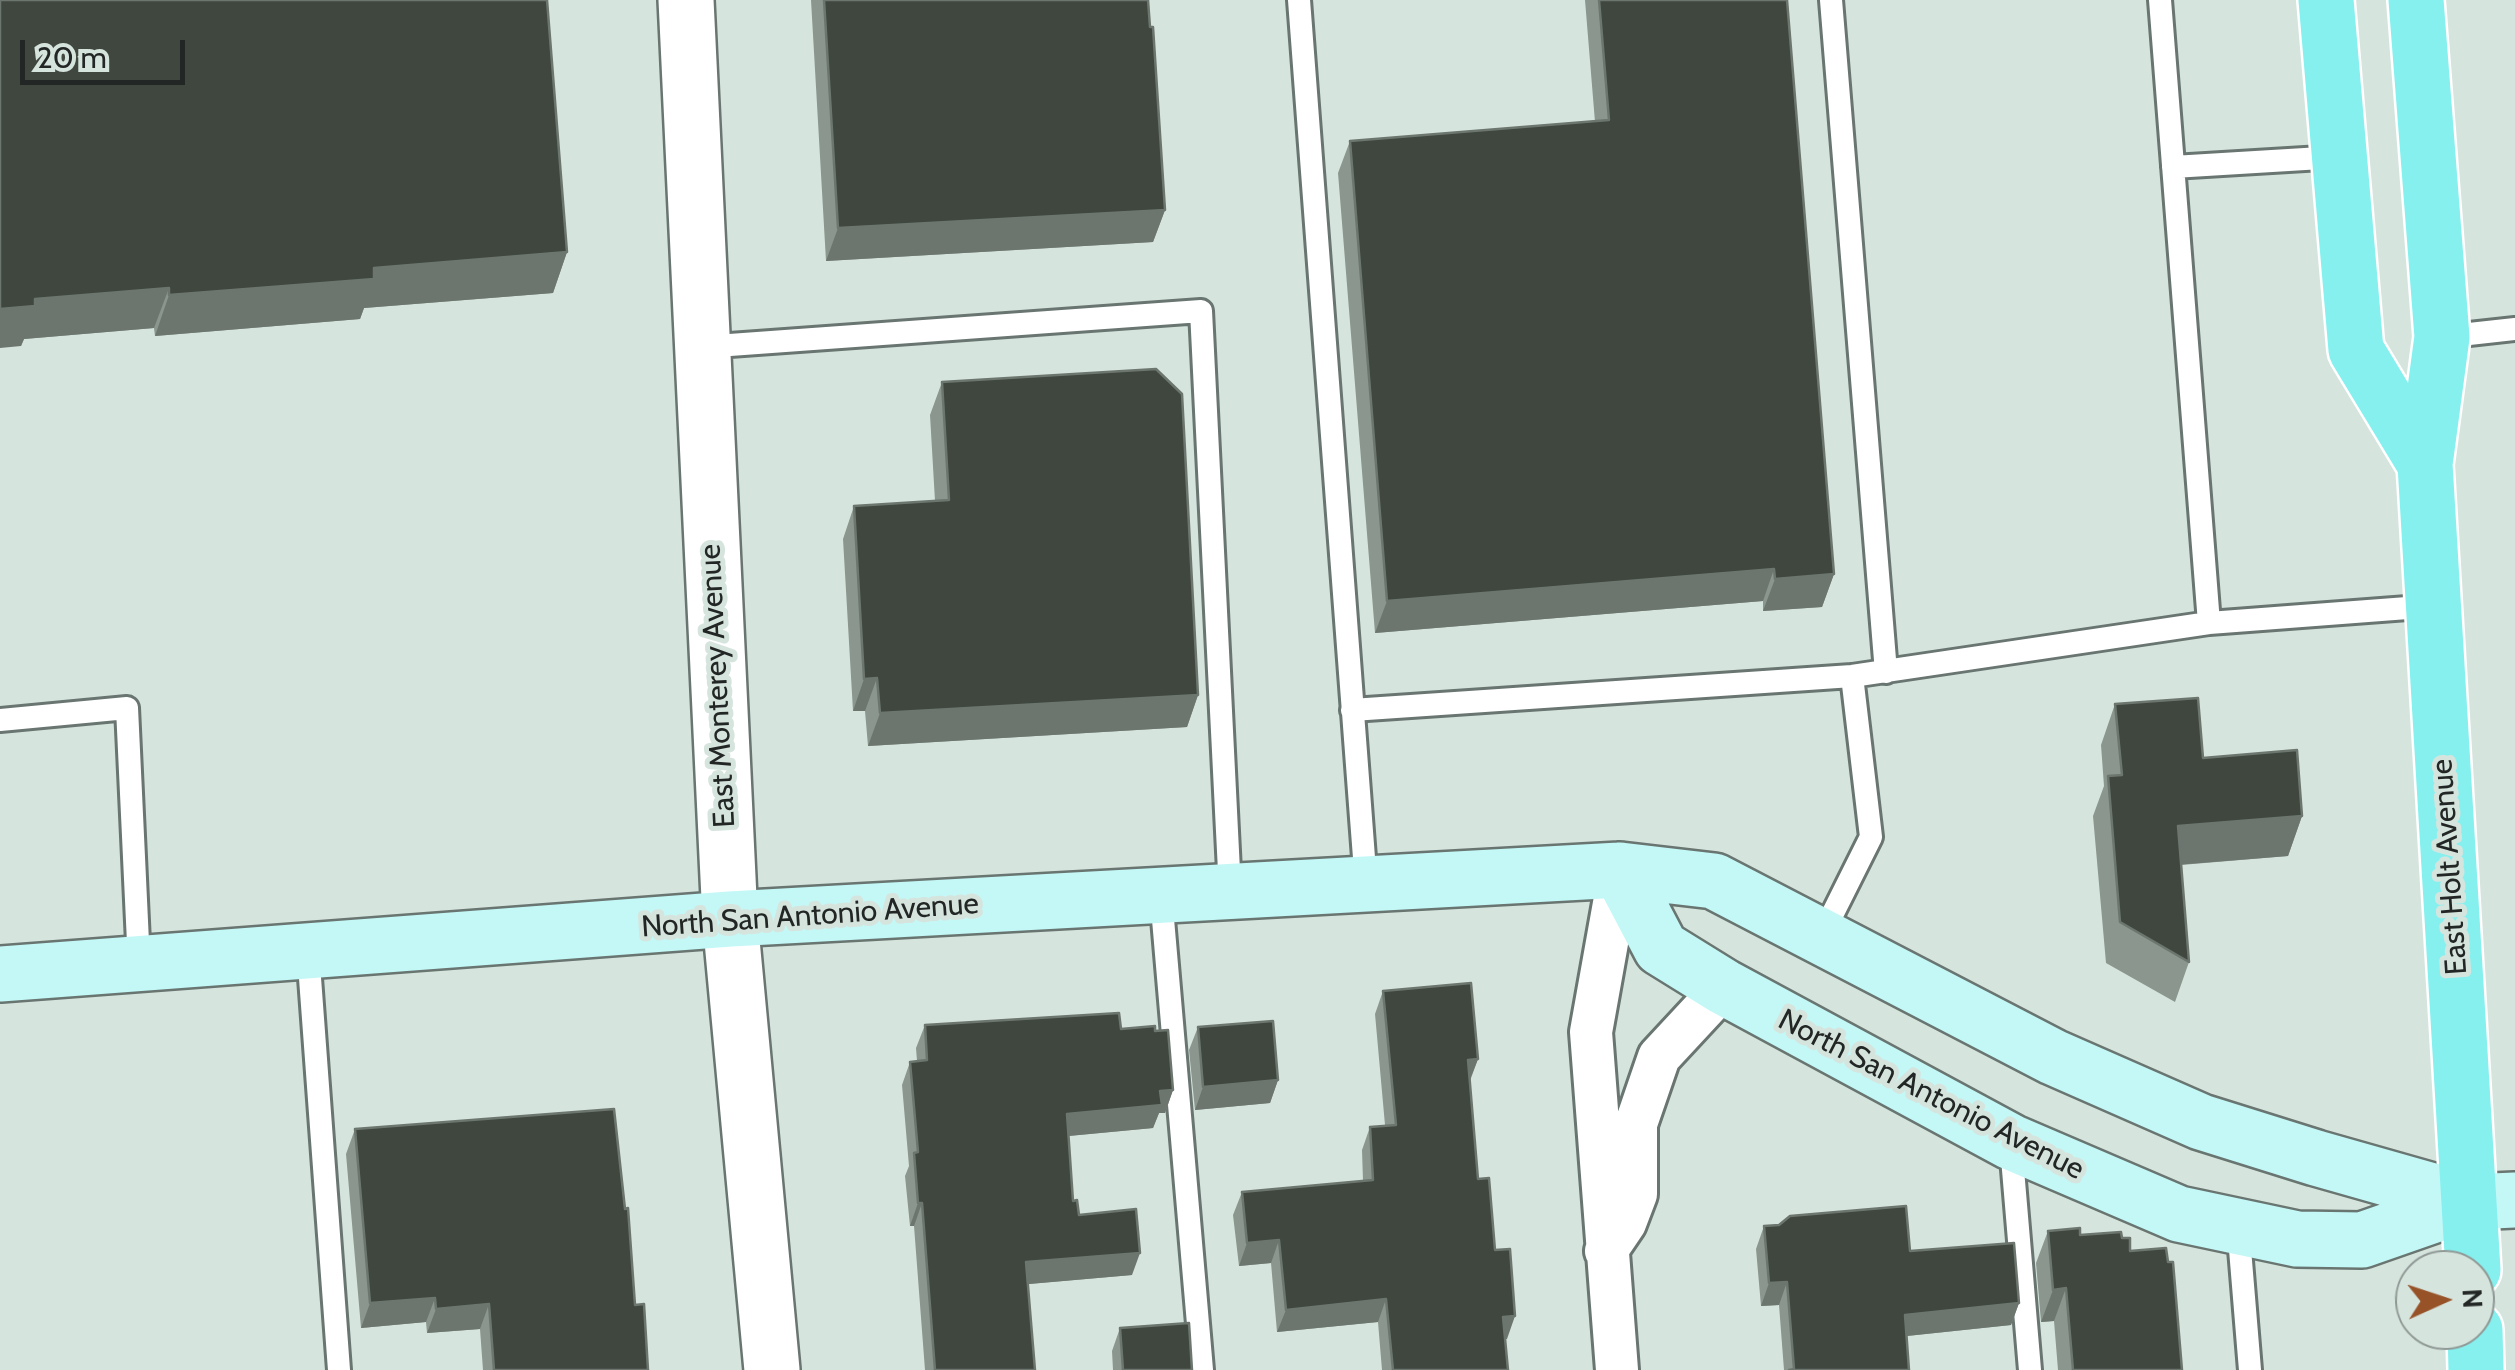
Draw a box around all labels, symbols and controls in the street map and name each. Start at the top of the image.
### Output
scale bar [25,20,190,82]
text: 20 m [37,39,107,76]
street label: East Monterey Avenue [693,543,743,829]
street label: East Holt Avenue [2424,758,2476,976]
street label: North San Antonio Avenue [640,886,980,946]
street label: North San Antonio Avenue [1772,1002,2090,1188]
north arrow [2395,1250,2495,1350]
text: N [2455,1288,2490,1309]

